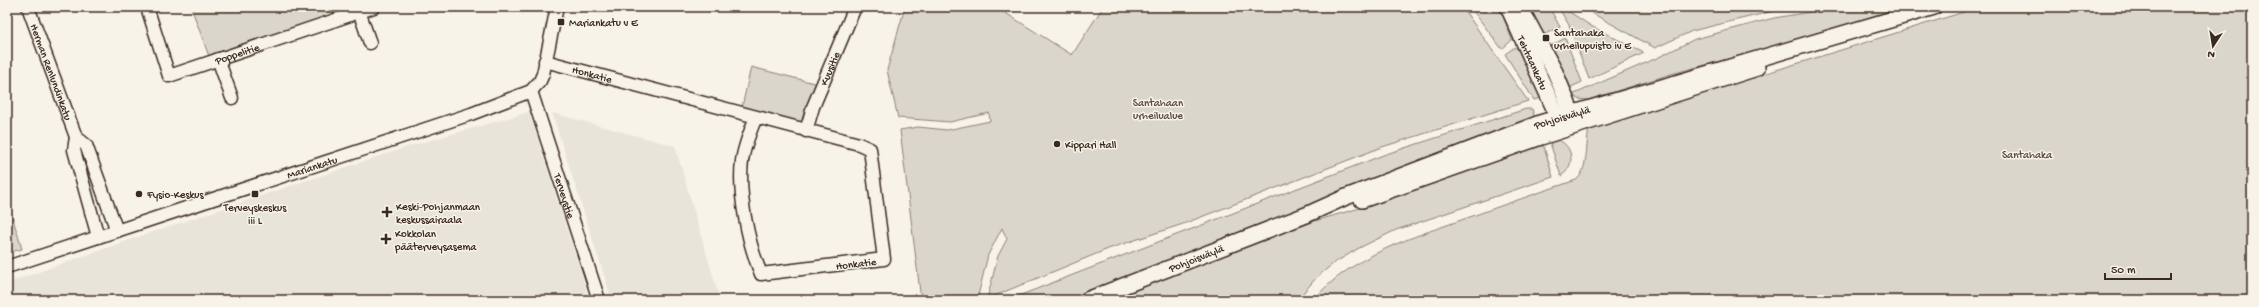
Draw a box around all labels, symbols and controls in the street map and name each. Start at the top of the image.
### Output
marker: Mariankatu v E [556,17,566,27]
place label: Mariankatu v E [569,18,639,30]
street label: Herman Renlundinkatu [27,23,73,122]
north arrow [2193,26,2233,66]
place label: Santahaka urheilupuisto iv E [1554,28,1632,53]
street label: Tehtaankatu [1513,33,1549,92]
marker: Santahaka urheilupuisto iv E [1541,33,1551,43]
street label: Poppelitie [213,42,261,68]
text: N [2207,47,2216,60]
street label: Kuusitie [819,50,844,88]
street label: Honkatie [571,64,613,87]
park label: Santahaan urheilualue [1133,98,1184,123]
street label: Pohjoisväylä [1532,104,1593,133]
marker: Kippari Hall [1052,139,1062,149]
place label: Kippari Hall [1065,140,1117,152]
park label: Santahaka [2002,150,2053,162]
street label: Mariankatu [286,155,339,182]
street label: Terveystie [550,171,576,220]
marker: Fysio-Keskus [134,189,144,199]
marker: Terveyskeskus iii L [250,189,260,199]
place label: Fysio-Keskus [146,190,204,202]
place label: Keski-Pohjanmaan keskussairaala [396,202,481,227]
place label: Terveyskeskus iii L [223,203,287,228]
marker: Keski-Pohjanmaan keskussairaala [381,206,393,218]
place label: Kokkolan pääterveysasema [394,229,477,254]
marker: Kokkolan pääterveysasema [380,233,392,245]
street label: Pohjoisväylä [1167,243,1227,276]
scale bar [2105,255,2171,281]
street label: Honkatie [835,257,878,273]
text: 50 m [2111,264,2136,278]

